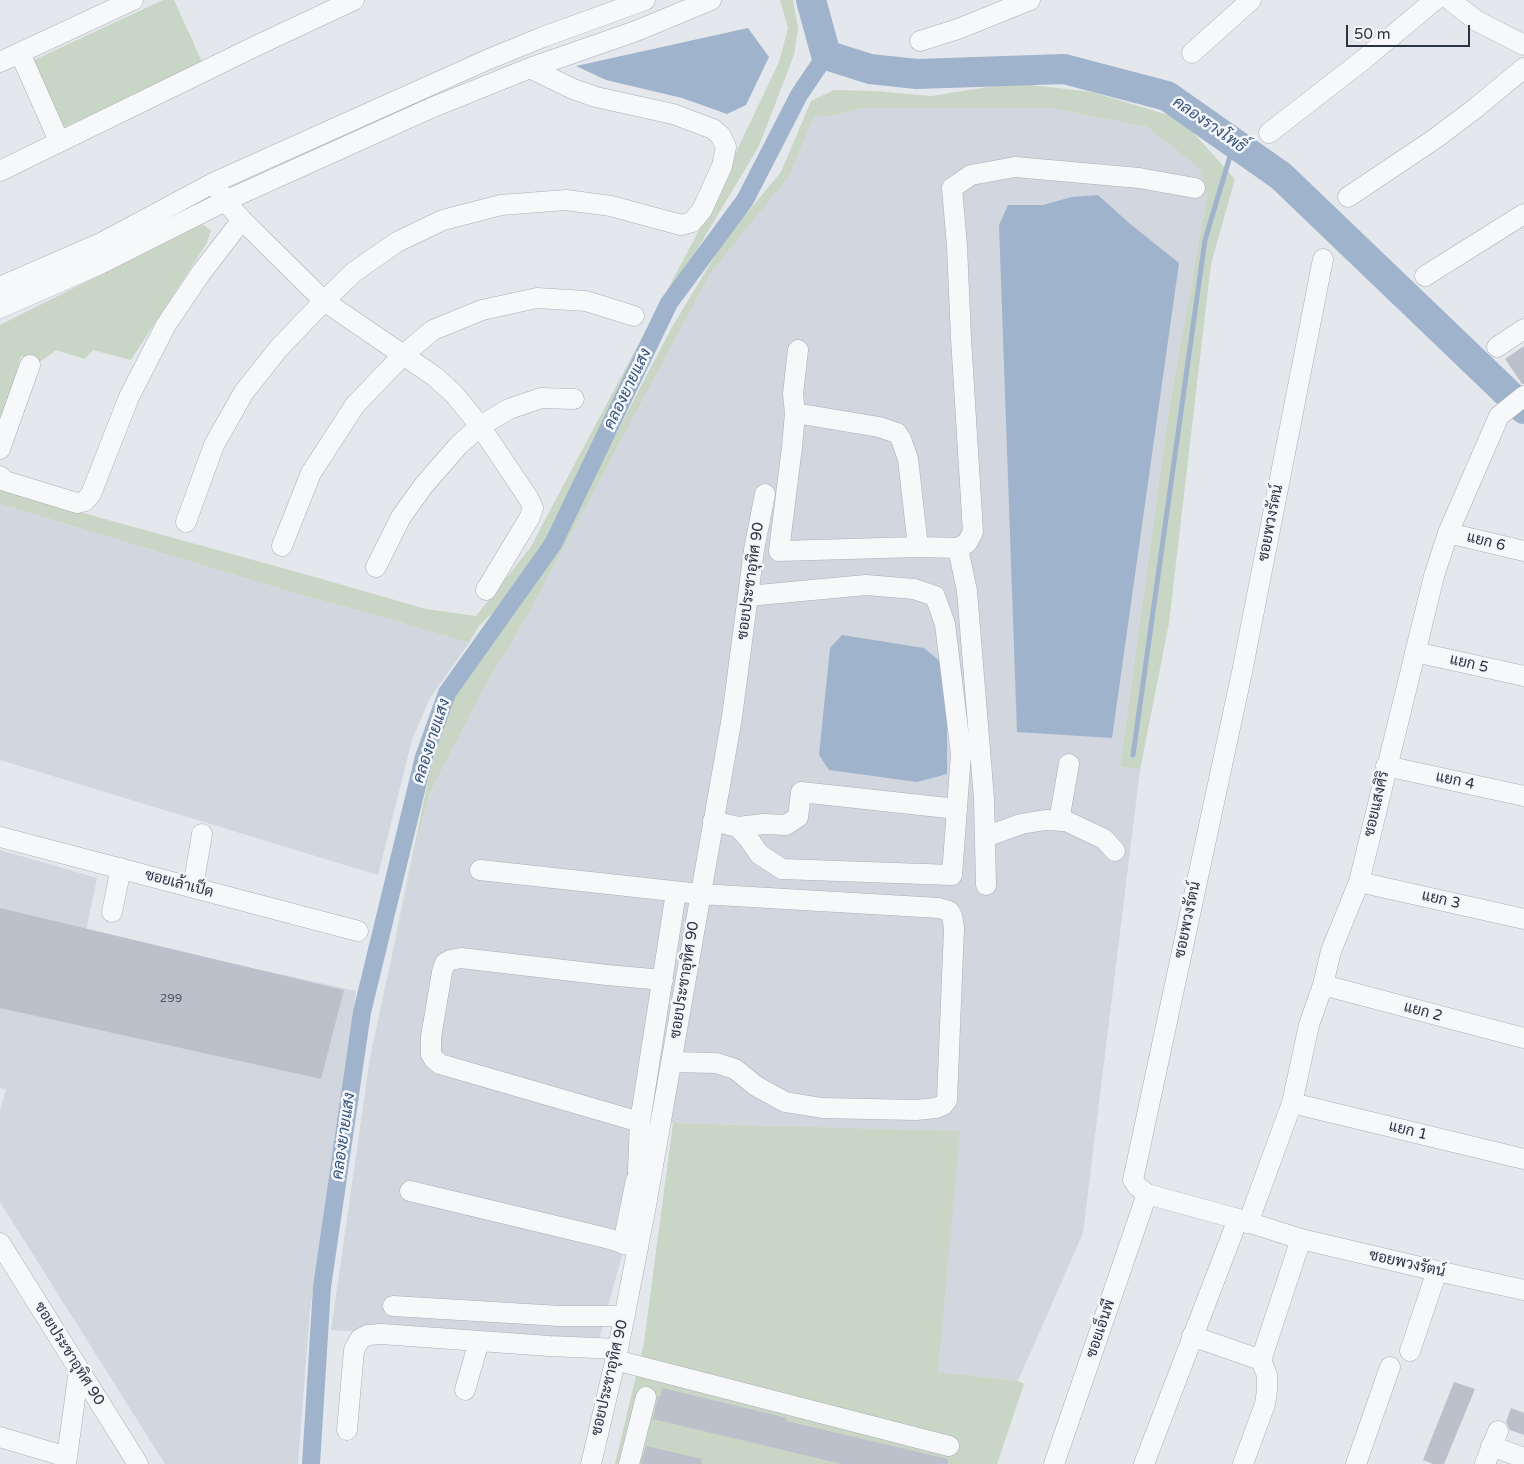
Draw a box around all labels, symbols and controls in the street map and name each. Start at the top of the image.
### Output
scale bar [1349,15,1473,47]
text: 50 m [1354,25,1391,43]
water label: คลองรางโพธิ์ [1169,93,1249,157]
water label: คลองยายแสง [600,345,656,433]
street label: ซอยพวงรัตน์ [1255,483,1287,563]
street label: ซอยประชาอุทิศ 90 [734,521,768,641]
street label: แยก 6 [1465,529,1507,555]
street label: แยก 5 [1448,651,1490,677]
water label: คลองยายแสง [409,696,455,786]
street label: แยก 4 [1434,768,1476,794]
street label: ซอยแสงศิริ [1361,769,1393,839]
street label: ซอยเล้าเป็ด [143,866,215,902]
street label: ซอยพวงรัตน์ [1171,880,1205,960]
street label: แยก 3 [1420,887,1462,913]
street label: ซอยประชาอุทิศ 90 [667,920,703,1040]
house number: 299 [160,992,182,1006]
street label: แยก 2 [1402,998,1444,1026]
water label: คลองยายแสง [328,1091,360,1181]
street label: แยก 1 [1387,1118,1429,1144]
street label: ซอยพวงรัตน์ [1367,1246,1447,1282]
street label: ซอยเอ็นพี [1083,1297,1119,1361]
street label: ซอยประชาอุทิศ 90 [30,1299,108,1409]
street label: ซอยประชาอุทิศ 90 [588,1318,632,1438]

